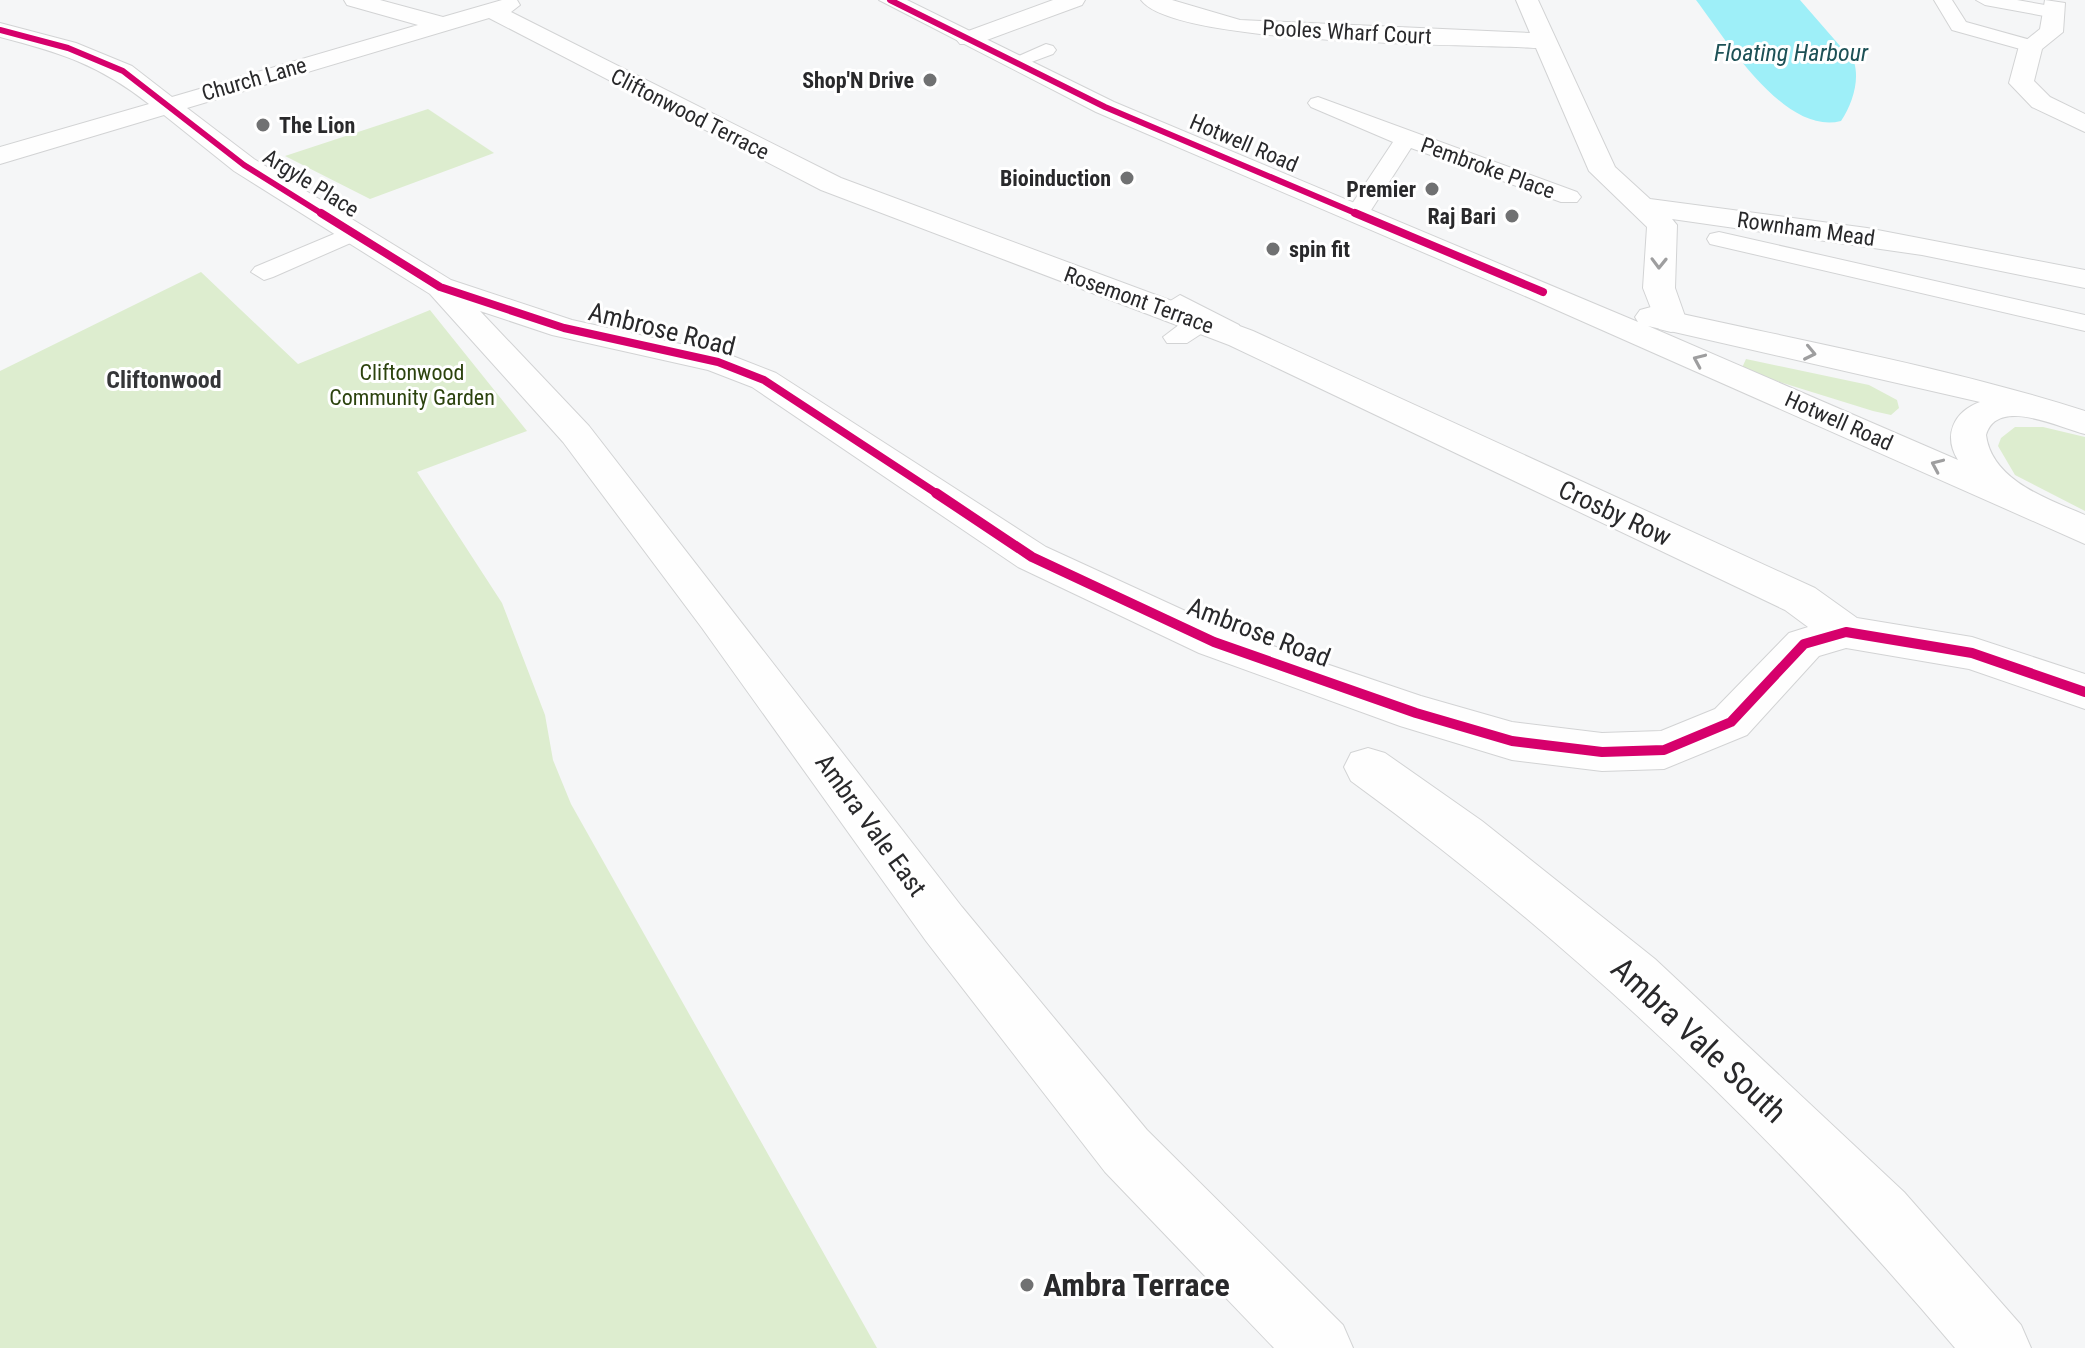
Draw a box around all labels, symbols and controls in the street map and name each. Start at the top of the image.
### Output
street label: Pooles Wharf Court [1262,15,1432,49]
water label: Floating Harbour [1714,39,1869,67]
street label: Church Lane [199,52,309,106]
street label: Cliftonwood Terrace [607,63,773,165]
place label: Shop'N Drive [802,68,914,93]
marker: Shop'N Drive [921,71,939,89]
street label: Hotwell Road [1186,109,1302,177]
place label: The Lion [279,113,355,138]
marker: The Lion [254,116,272,134]
street label: Pembroke Place [1418,132,1558,204]
street label: Argyle Place [259,144,363,222]
place label: Bioinduction [1000,166,1111,191]
marker: Bioinduction [1118,169,1136,187]
place label: Premier [1346,177,1416,202]
marker: Premier [1423,180,1441,198]
place label: Raj Bari [1427,204,1496,229]
marker: Raj Bari [1503,207,1521,225]
street label: Rownham Mead [1736,207,1876,251]
place label: spin fit [1289,237,1350,262]
marker: spin fit [1264,240,1282,258]
one-way arrow [1650,257,1668,269]
street label: Rosemont Terrace [1061,261,1217,339]
street label: Ambrose Road [585,296,739,362]
one-way arrow [1803,344,1817,361]
one-way arrow [1693,354,1707,370]
park label: Cliftonwood Community Garden [329,360,495,410]
district label: Cliftonwood [106,366,222,394]
street label: Hotwell Road [1781,386,1897,456]
one-way arrow [1931,458,1945,474]
street label: Crosby Row [1554,474,1676,552]
street label: Ambrose Road [1183,591,1335,673]
street label: Ambra Vale East [809,748,933,902]
street label: Ambra Vale South [1604,949,1794,1131]
place label: Ambra Terrace [1043,1266,1230,1304]
marker: Ambra Terrace [1018,1276,1036,1294]

